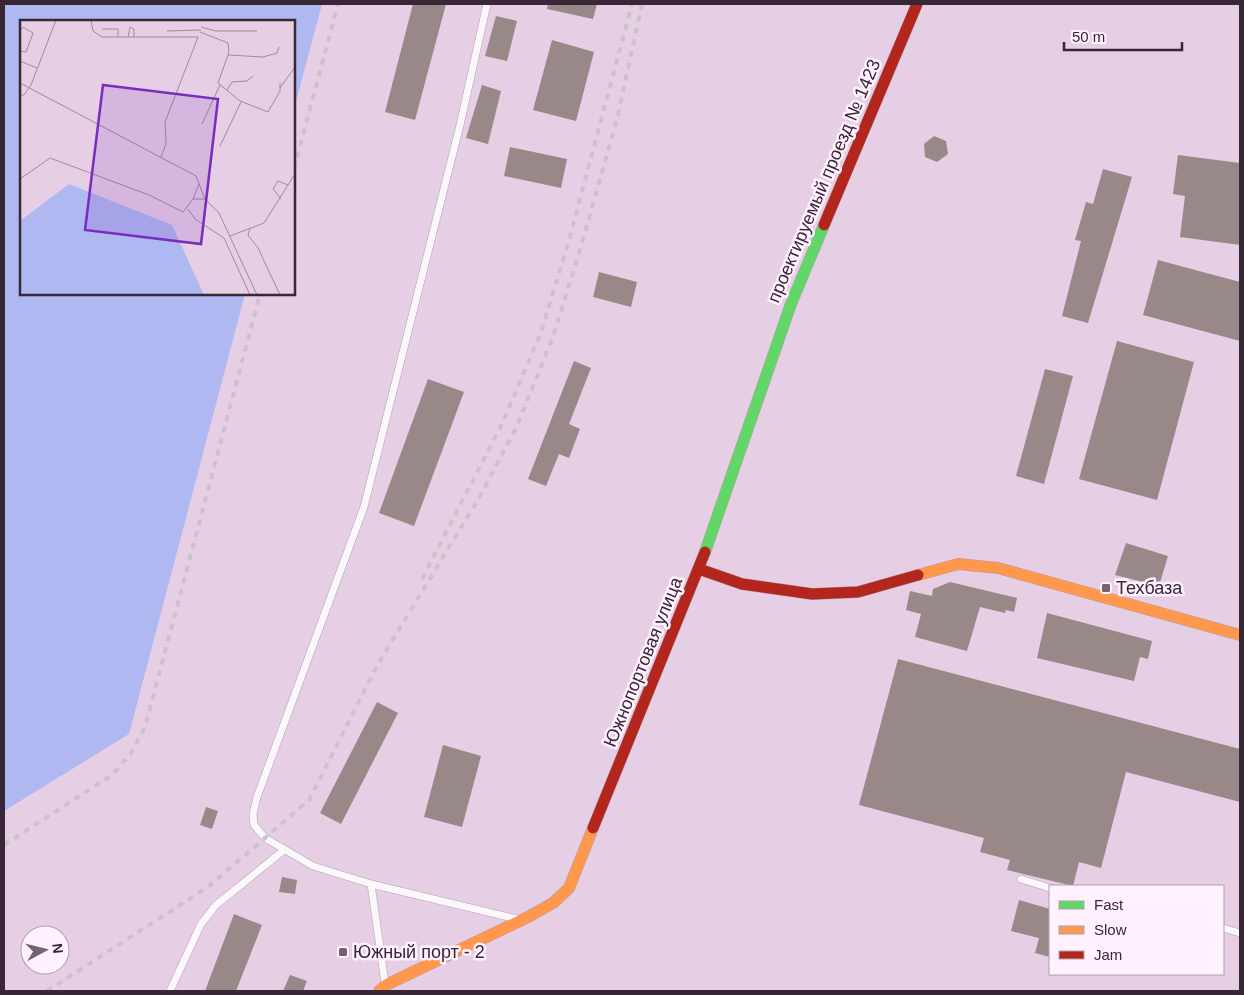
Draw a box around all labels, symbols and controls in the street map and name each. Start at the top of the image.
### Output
inset map [20,20,295,295]
scale bar [1064,20,1182,52]
text: 50 m [1072,28,1105,45]
street label: проектируемый проезд № 1423 [764,56,884,306]
street label: Южнопортовая улица [600,573,687,750]
place label: Техбаза [1116,578,1183,598]
marker: Техбаза [1100,582,1112,594]
legend [1049,885,1224,975]
text: Fast [1094,896,1124,913]
text: Slow [1094,921,1127,938]
north arrow [20,925,70,975]
text: N [49,942,66,954]
place label: Южный порт - 2 [353,942,485,962]
marker: Южный порт - 2 [337,946,349,958]
text: Jam [1094,946,1122,963]

